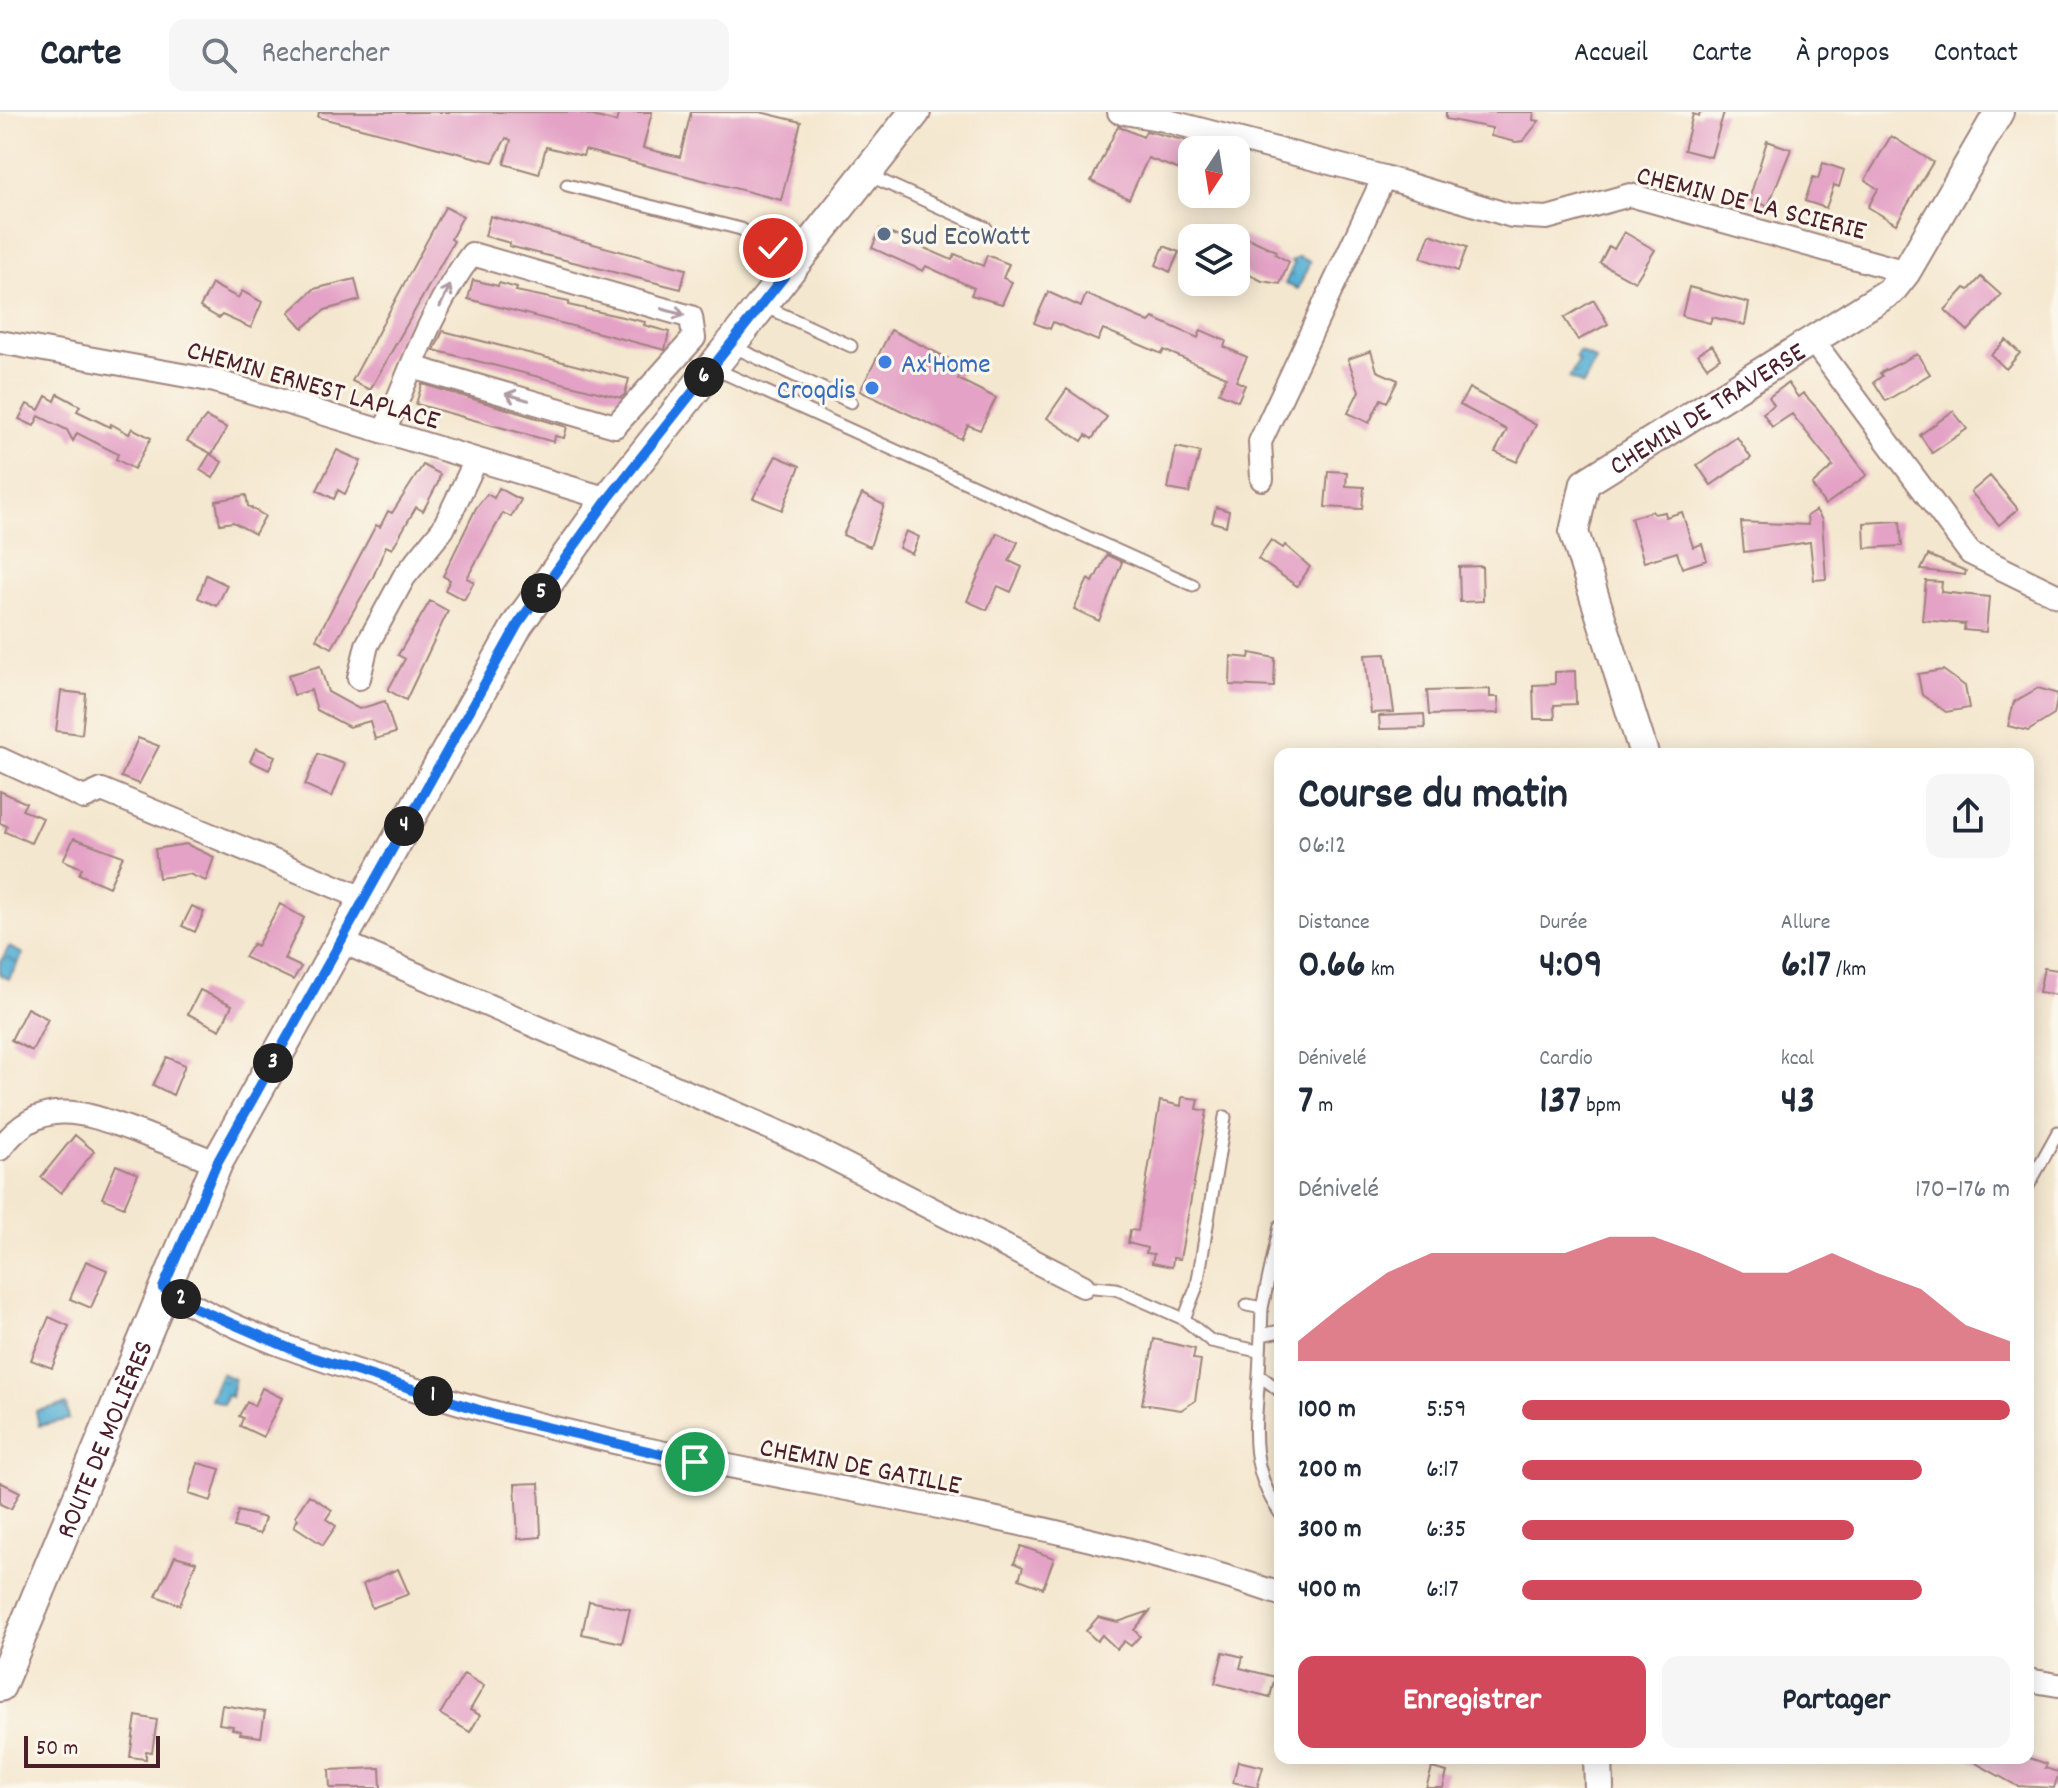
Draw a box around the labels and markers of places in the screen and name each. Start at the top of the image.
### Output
pin [739,214,807,282]
place label: Sud EcoWatt [900,219,1030,259]
marker: Sud EcoWatt [875,225,893,243]
place label: Ax'Home [901,347,991,387]
marker: Ax'Home [876,353,894,371]
pin: 6 [684,357,724,397]
place label: Croqdis [777,373,856,413]
marker: Croqdis [863,379,881,397]
pin: 5 [521,573,561,613]
pin: 4 [384,806,424,846]
pin: 3 [253,1043,293,1083]
pin: 2 [161,1279,201,1319]
pin: 1 [413,1376,453,1416]
pin [661,1428,729,1496]

